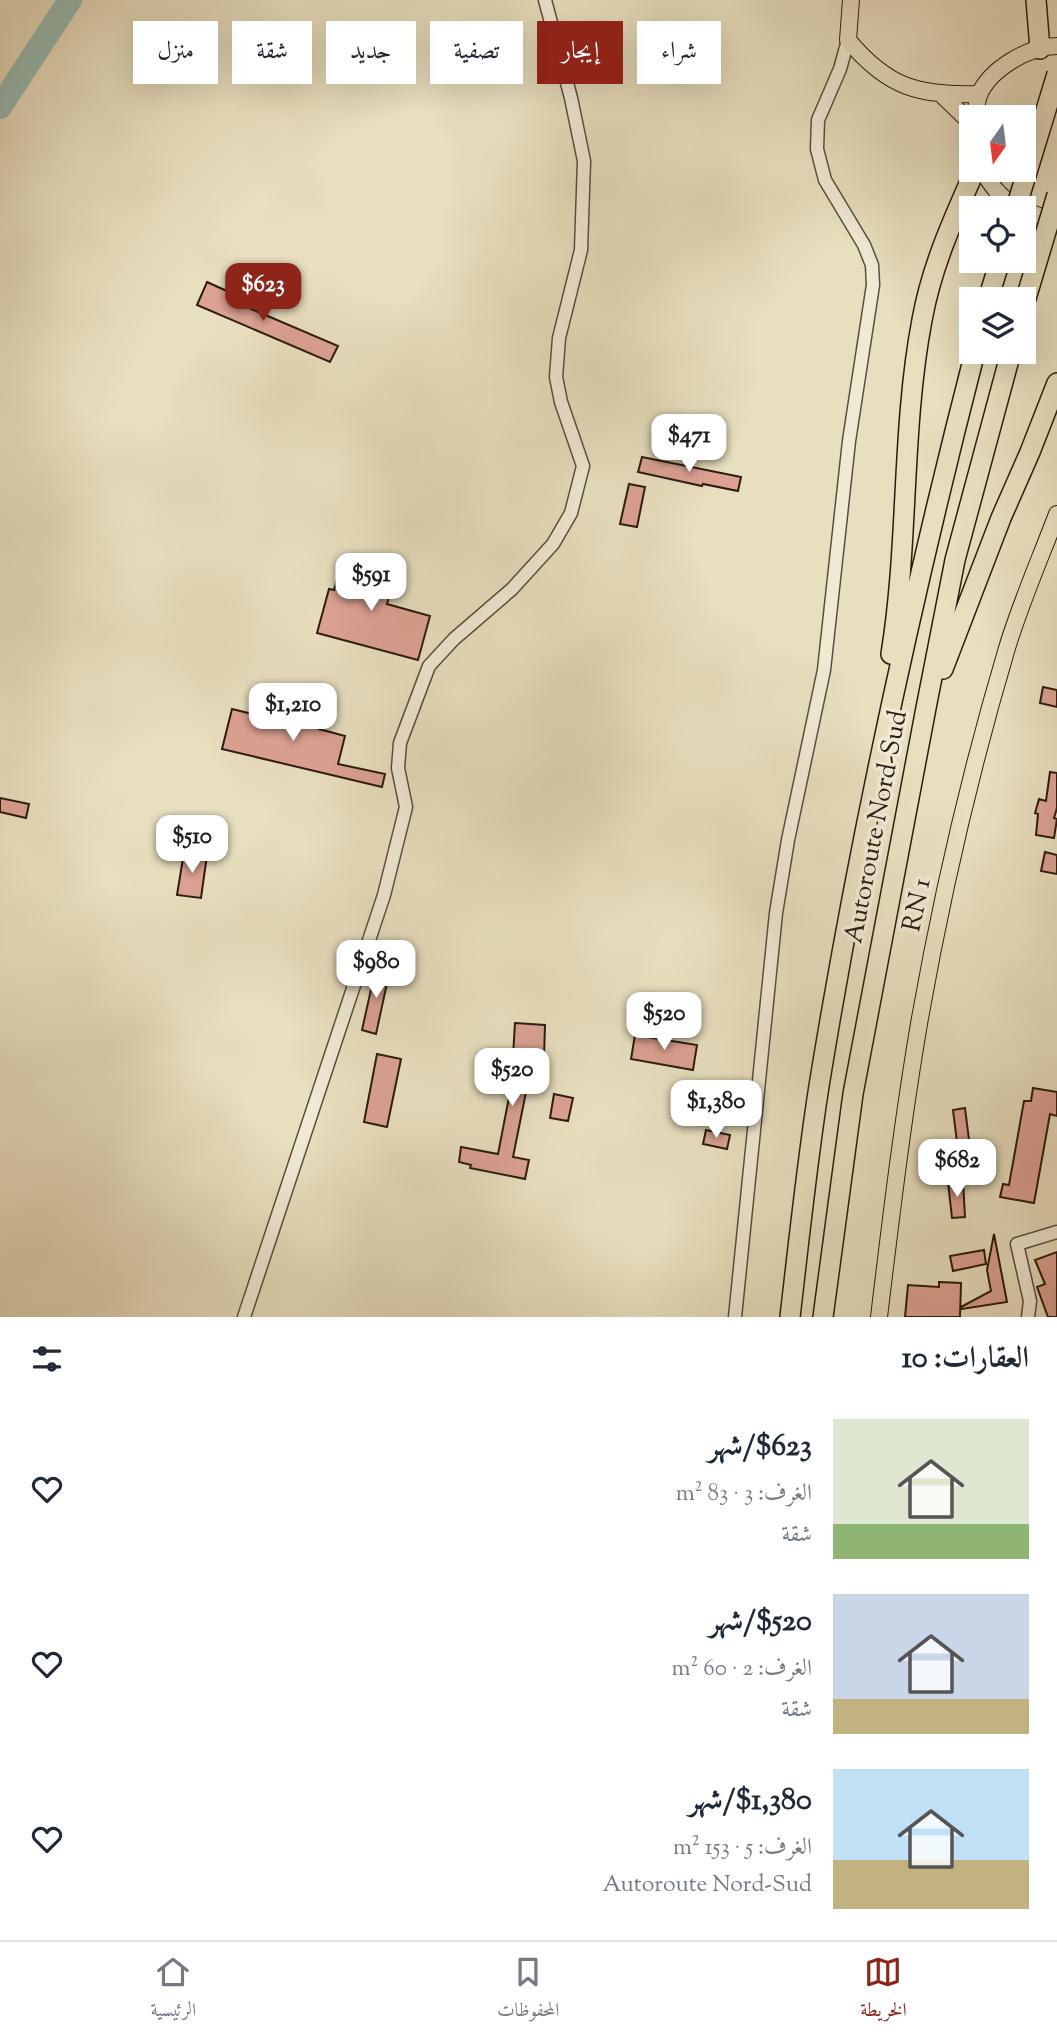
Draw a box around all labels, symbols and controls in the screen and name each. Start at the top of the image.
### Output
chip: منزل [133,21,218,84]
chip: شقة [232,21,312,84]
chip: جديد [326,21,416,84]
chip: تصفية [430,21,523,84]
chip: إيجار [537,21,623,84]
chip: شراء [637,21,721,84]
north arrow [959,105,1036,182]
map controls [959,105,1036,364]
button: locate [959,196,1036,273]
pin: $623 [222,264,304,323]
text: $623 [241,269,285,302]
button: layers [959,287,1036,364]
pin: $471 [648,414,730,474]
text: $471 [667,420,711,453]
pin: $591 [330,554,412,613]
text: $591 [351,559,391,592]
pin: $1,210 [236,684,350,743]
text: $1,210 [265,689,321,722]
street label: Autoroute Nord-Sud [836,707,918,947]
pin: $510 [151,816,233,875]
text: $510 [172,821,212,854]
street label: RN 1 [894,875,942,935]
pin: $980 [335,940,417,1000]
text: $980 [352,946,400,979]
pin: $520 [623,992,705,1052]
text: $520 [642,998,686,1031]
pin: $520 [471,1048,553,1108]
text: $520 [490,1054,534,1087]
pin: $1,380 [659,1080,773,1140]
text: $1,380 [687,1086,745,1119]
pin: $682 [916,1140,998,1199]
text: $682 [934,1145,980,1178]
text: العقارات: 10 [902,1338,1029,1381]
icon: filters [28,1340,66,1378]
text: $623/شهر [708,1426,812,1469]
icon: home [889,1447,973,1531]
icon: heart [28,1470,66,1508]
text: الغرف: 3 · 83 m² [676,1478,812,1511]
text: شقة [782,1519,812,1552]
text: $520/شهر [709,1601,812,1644]
icon: home [889,1622,973,1706]
icon: heart [28,1645,66,1683]
text: الغرف: 2 · 60 m² [672,1653,812,1686]
text: شقة [782,1694,812,1727]
text: $1,380/شهر [688,1780,812,1823]
icon: home [889,1797,973,1881]
icon: heart [28,1820,66,1858]
text: الغرف: 5 · 153 m² [673,1832,812,1865]
text: Autoroute Nord-Sud [603,1869,812,1902]
tab: الرئيسية [150,1953,196,2028]
tab: المحفوظات [497,1953,560,2028]
tab: الخريطة [860,1953,907,2028]

